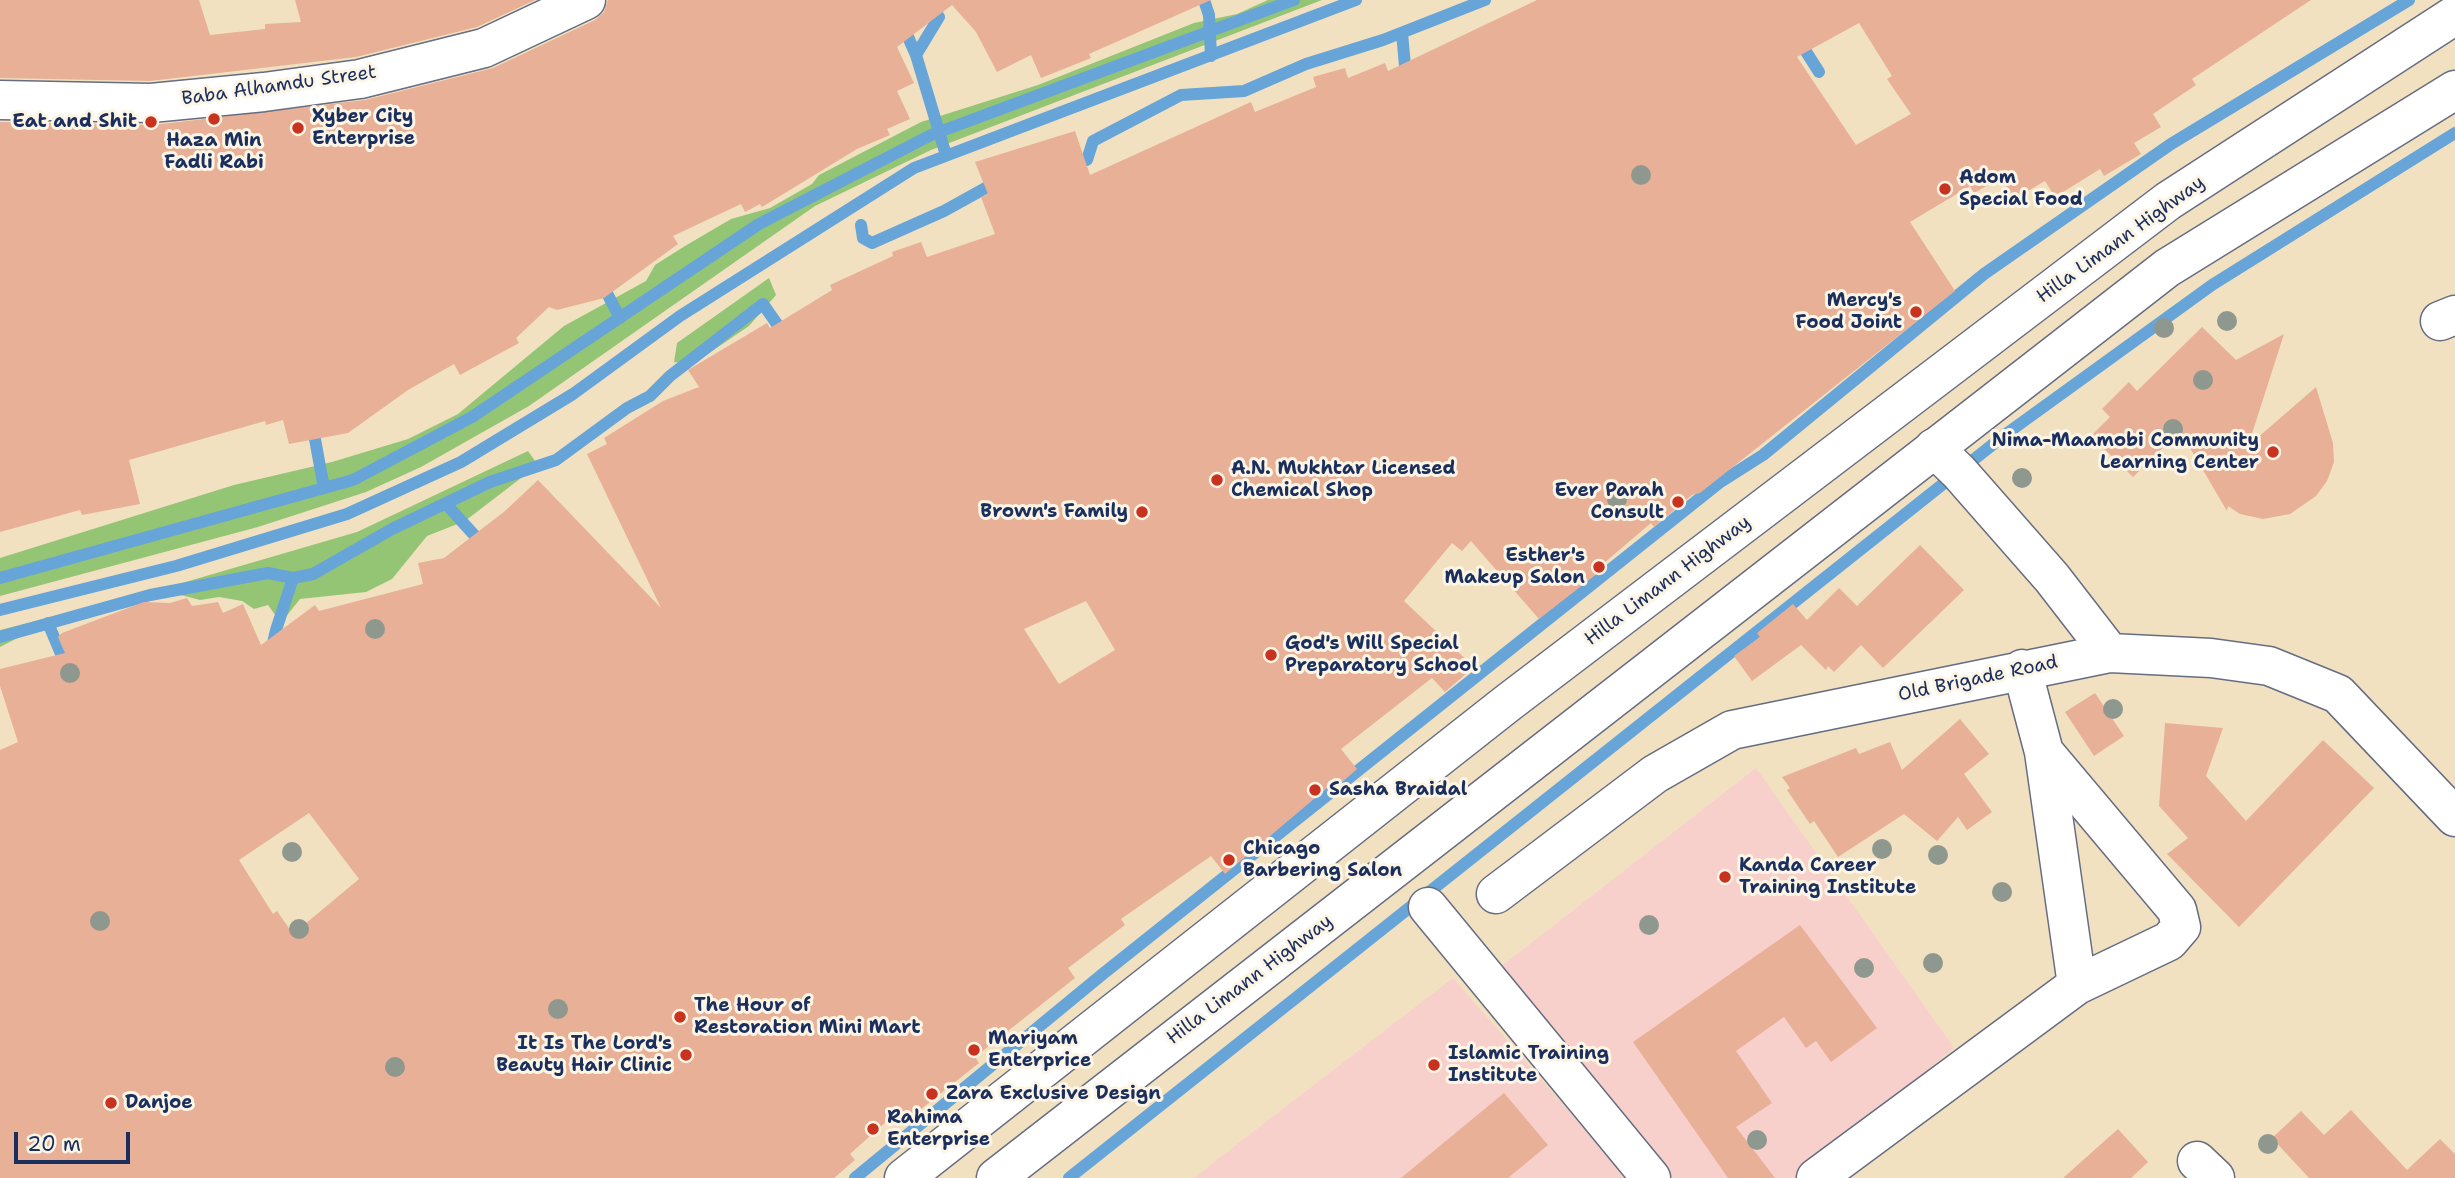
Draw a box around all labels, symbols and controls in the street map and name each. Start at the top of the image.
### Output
street label: Baba Alhamdu Street [180,61,378,111]
place label: Xyber City Enterprise [312,106,415,150]
place label: Eat and Shit [12,111,137,133]
marker: Haza Min Fadli Rabi [206,111,222,127]
marker: Eat and Shit [143,114,159,130]
marker: Xyber City Enterprise [290,120,306,136]
place label: Haza Min Fadli Rabi [164,130,264,174]
place label: Adom Special Food [1959,167,2083,211]
street label: Hilla Limann Highway [2033,171,2209,309]
marker: Adom Special Food [1937,181,1953,197]
place label: Mercy's Food Joint [1795,290,1902,334]
marker: Mercy's Food Joint [1908,304,1924,320]
place label: Nima-Maamobi Community Learning Center [1992,430,2259,474]
marker: Nima-Maamobi Community Learning Center [2265,444,2281,460]
place label: A.N. Mukhtar Licensed Chemical Shop [1231,458,1456,502]
marker: A.N. Mukhtar Licensed Chemical Shop [1209,472,1225,488]
place label: Ever Parah Consult [1554,480,1664,524]
marker: Ever Parah Consult [1670,494,1686,510]
place label: Brown's Family [980,501,1128,523]
marker: Brown's Family [1134,504,1150,520]
street label: Hilla Limann Highway [1581,511,1755,651]
place label: Esther's Makeup Salon [1444,545,1585,589]
marker: Esther's Makeup Salon [1591,559,1607,575]
place label: God's Will Special Preparatory School [1285,633,1478,677]
marker: God's Will Special Preparatory School [1263,647,1279,663]
street label: Old Brigade Road [1896,651,2060,707]
place label: Sasha Braidal [1329,779,1467,801]
marker: Sasha Braidal [1307,782,1323,798]
place label: Chicago Barbering Salon [1243,838,1402,882]
marker: Chicago Barbering Salon [1221,852,1237,868]
place label: Kanda Career Training Institute [1739,855,1916,899]
marker: Kanda Career Training Institute [1717,869,1733,885]
street label: Hilla Limann Highway [1163,910,1337,1050]
place label: The Hour of Restoration Mini Mart [694,995,920,1039]
marker: The Hour of Restoration Mini Mart [672,1009,688,1025]
place label: Mariyam Enterprice [988,1028,1091,1072]
place label: It Is The Lord's Beauty Hair Clinic [496,1033,672,1077]
marker: Mariyam Enterprice [966,1042,982,1058]
place label: Islamic Training Institute [1448,1043,1609,1087]
marker: It Is The Lord's Beauty Hair Clinic [678,1047,694,1063]
marker: Islamic Training Institute [1426,1057,1442,1073]
place label: Zara Exclusive Design [946,1083,1161,1105]
marker: Zara Exclusive Design [924,1086,940,1102]
place label: Danjoe [125,1092,193,1114]
marker: Danjoe [103,1095,119,1111]
place label: Rahima Enterprise [887,1107,990,1151]
scale bar [18,1118,133,1162]
marker: Rahima Enterprise [865,1121,881,1137]
text: 20 m [27,1130,81,1158]

